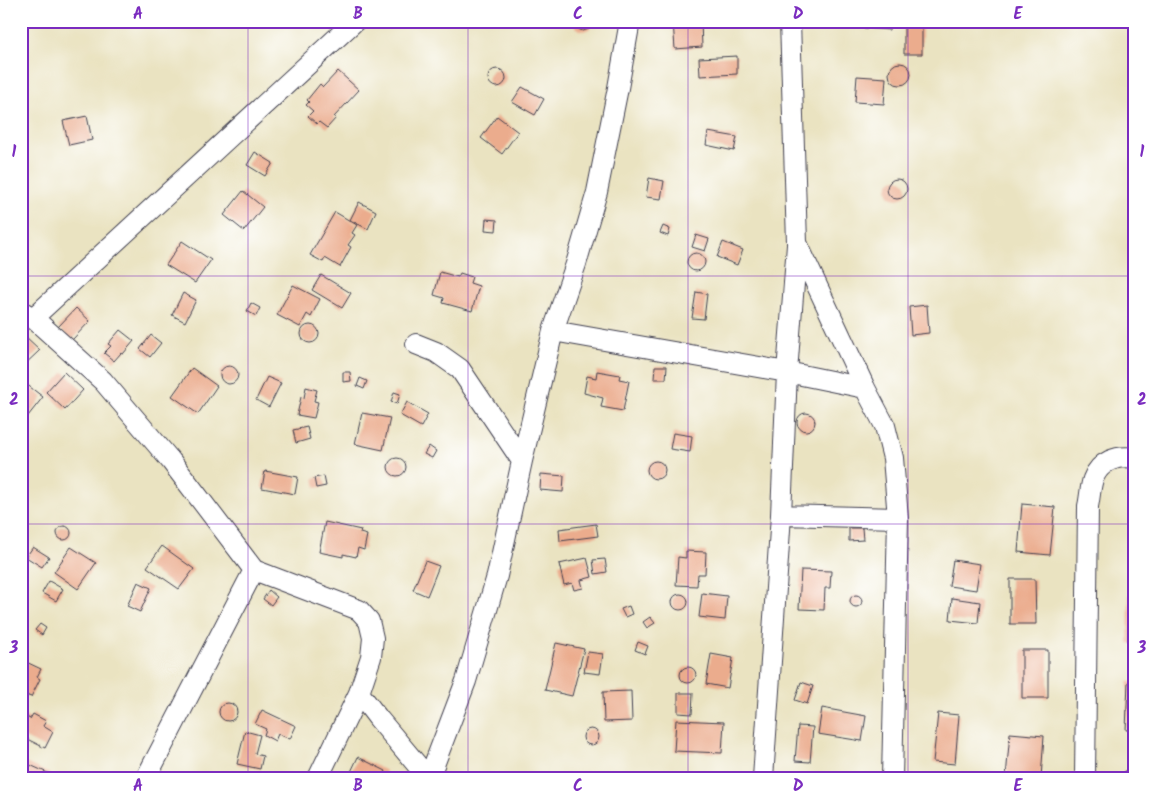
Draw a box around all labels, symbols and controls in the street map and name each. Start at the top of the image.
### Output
text: A [133,2,143,27]
text: B [353,2,363,27]
text: C [573,2,583,27]
text: D [793,2,804,27]
text: E [1014,2,1024,27]
text: 1 [12,140,17,165]
text: 1 [1140,140,1145,165]
text: 2 [9,388,19,413]
text: 2 [1137,388,1147,413]
text: 3 [9,636,19,661]
text: 3 [1137,636,1147,661]
text: A [133,774,143,799]
text: B [353,774,363,799]
text: C [573,774,583,799]
text: D [793,774,804,799]
text: E [1014,774,1024,799]

